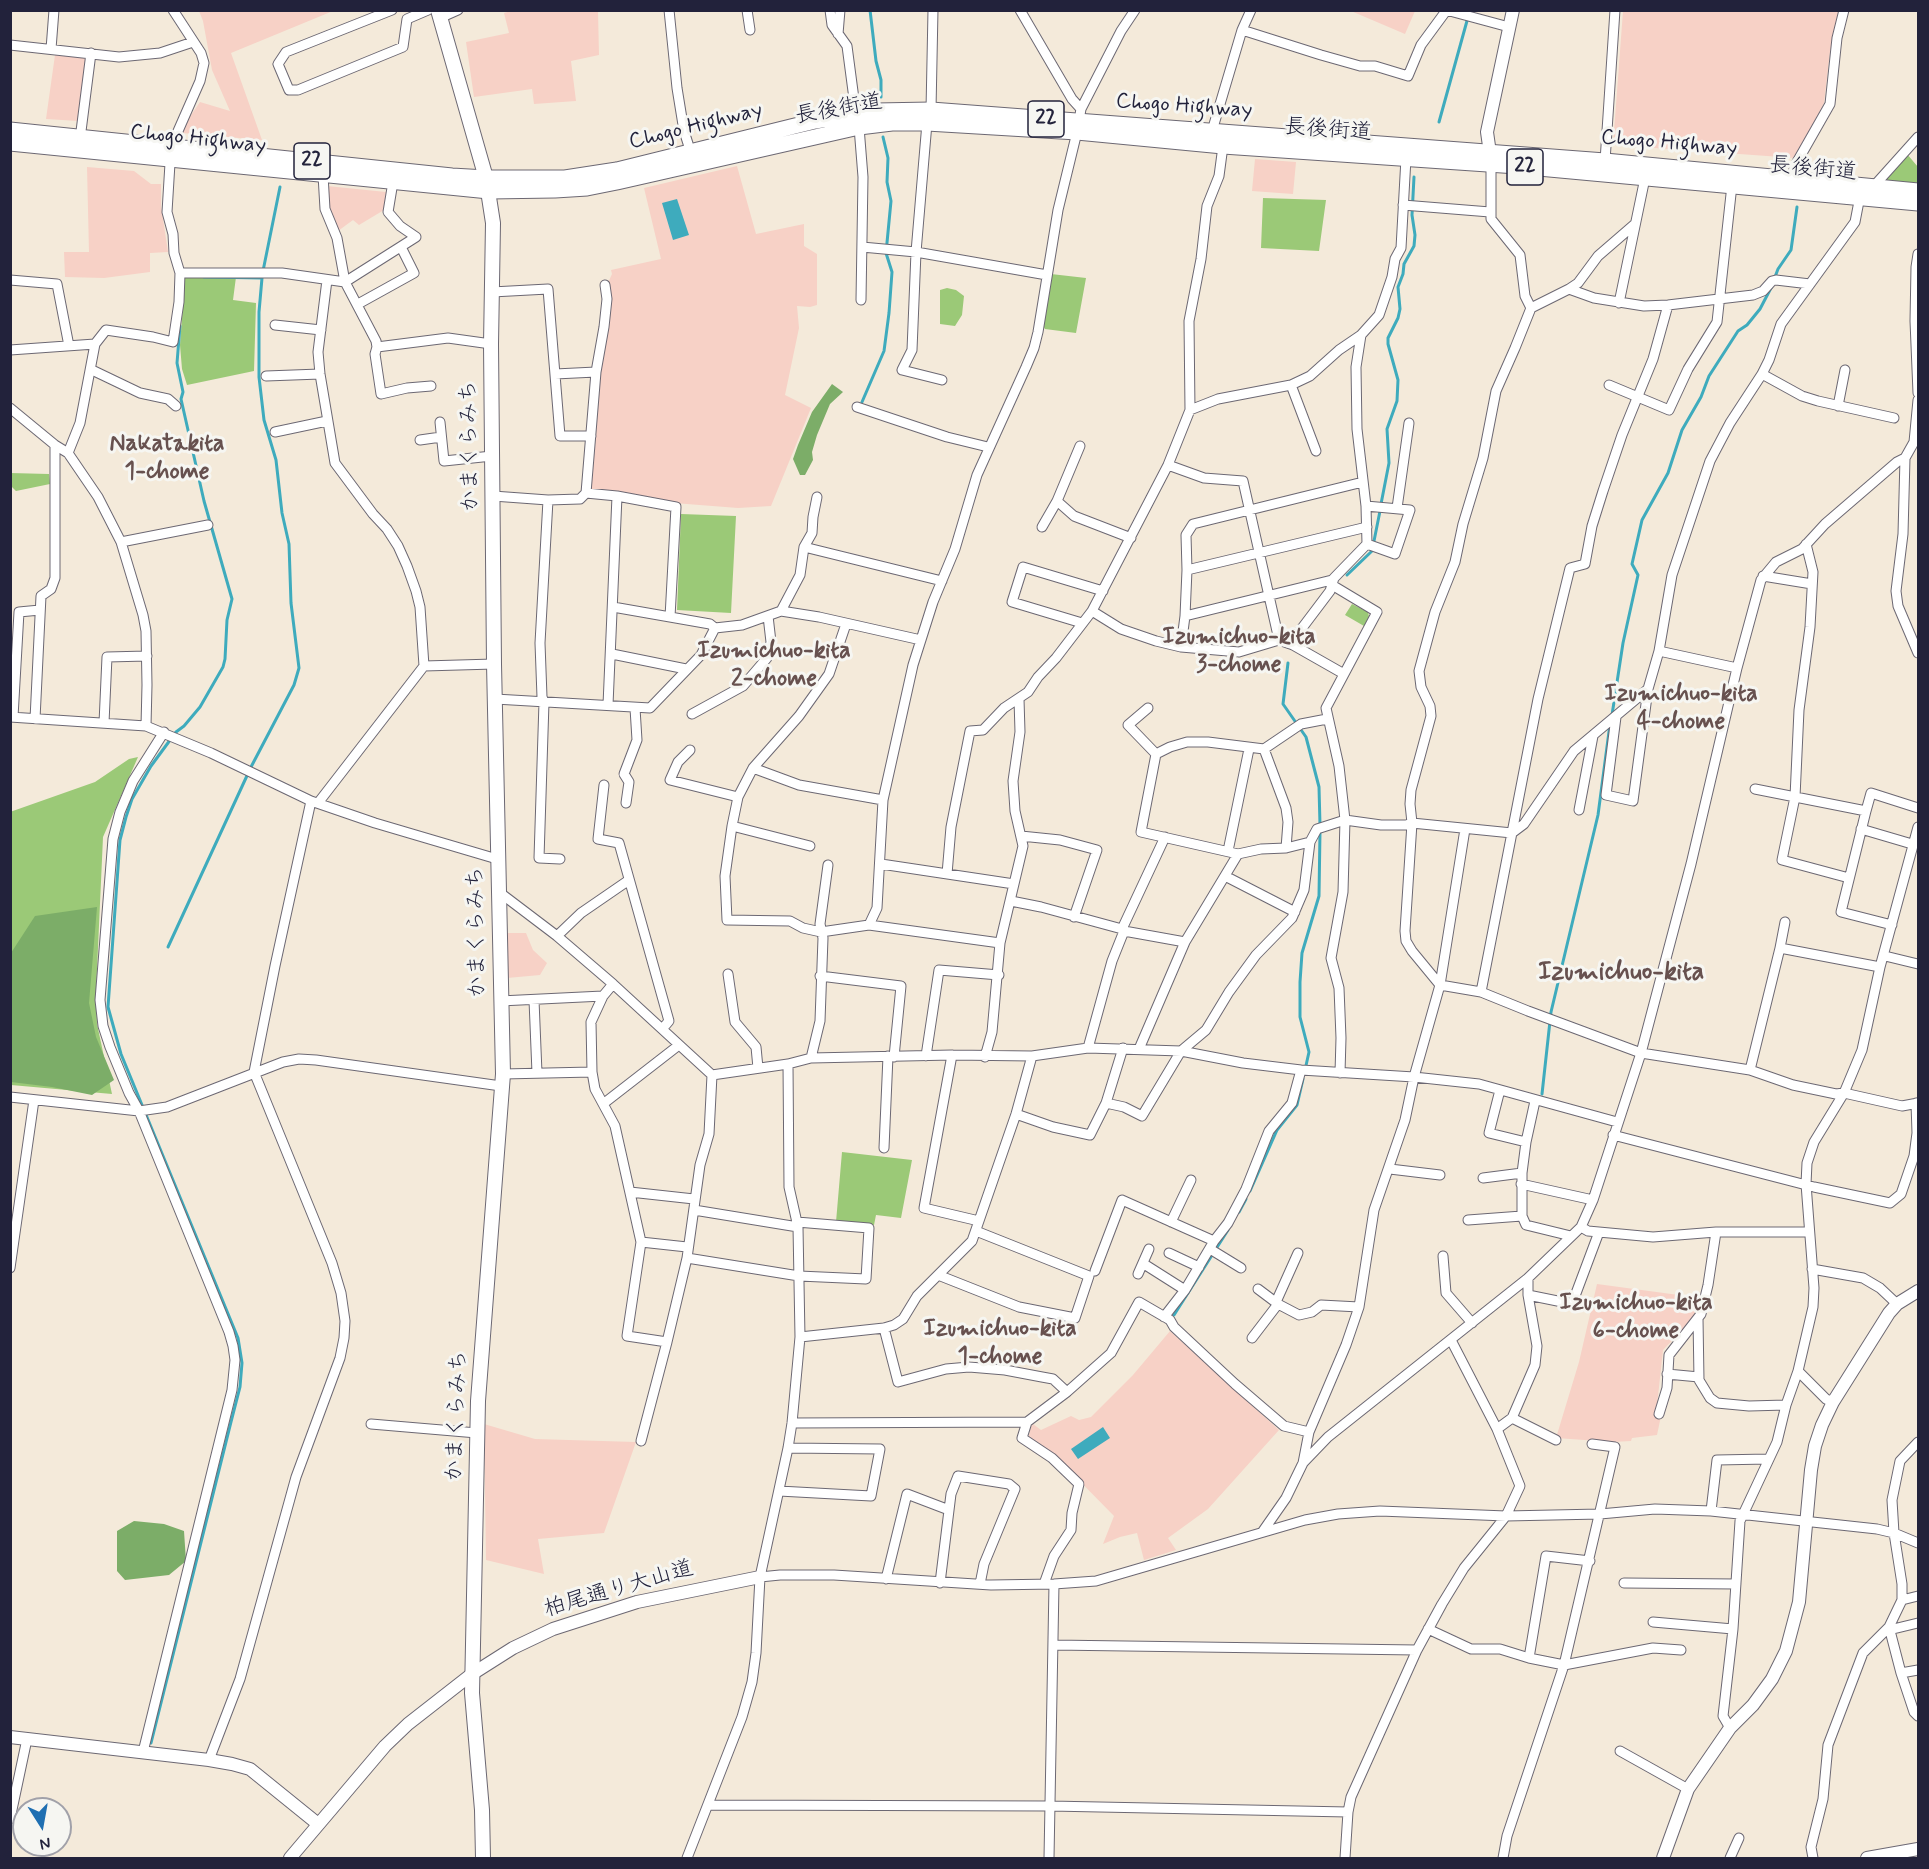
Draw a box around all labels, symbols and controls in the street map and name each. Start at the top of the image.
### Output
street label: 長後街道 [793,89,885,131]
street label: Chogo Highway [1115,89,1253,125]
street label: Chogo Highway [627,98,765,156]
road number: 22 [1028,101,1064,137]
street label: 長後街道 [1283,115,1373,147]
street label: Chogo Highway [129,120,267,160]
street label: Chogo Highway [1600,125,1738,163]
road number: 22 [294,143,330,179]
road number: 22 [1507,149,1543,185]
street label: 長後街道 [1768,153,1858,187]
street label: かまくらみち [457,380,485,512]
district label: Nakatakita 1-chome [110,431,224,487]
district label: Izumichuo-kita 3-chome [1162,624,1316,680]
district label: Izumichuo-kita 2-chome [697,638,851,694]
district label: Izumichuo-kita 4-chome [1604,681,1758,737]
street label: かまくらみち [464,866,492,998]
district label: Izumichuo-kita [1538,958,1704,990]
district label: Izumichuo-kita 6-chome [1559,1290,1713,1346]
district label: Izumichuo-kita 1-chome [923,1316,1077,1372]
street label: かまくらみち [443,1350,473,1482]
street label: 柏尾通り大山道 [541,1556,697,1624]
north arrow [12,1797,72,1857]
text: N [38,1832,52,1855]

